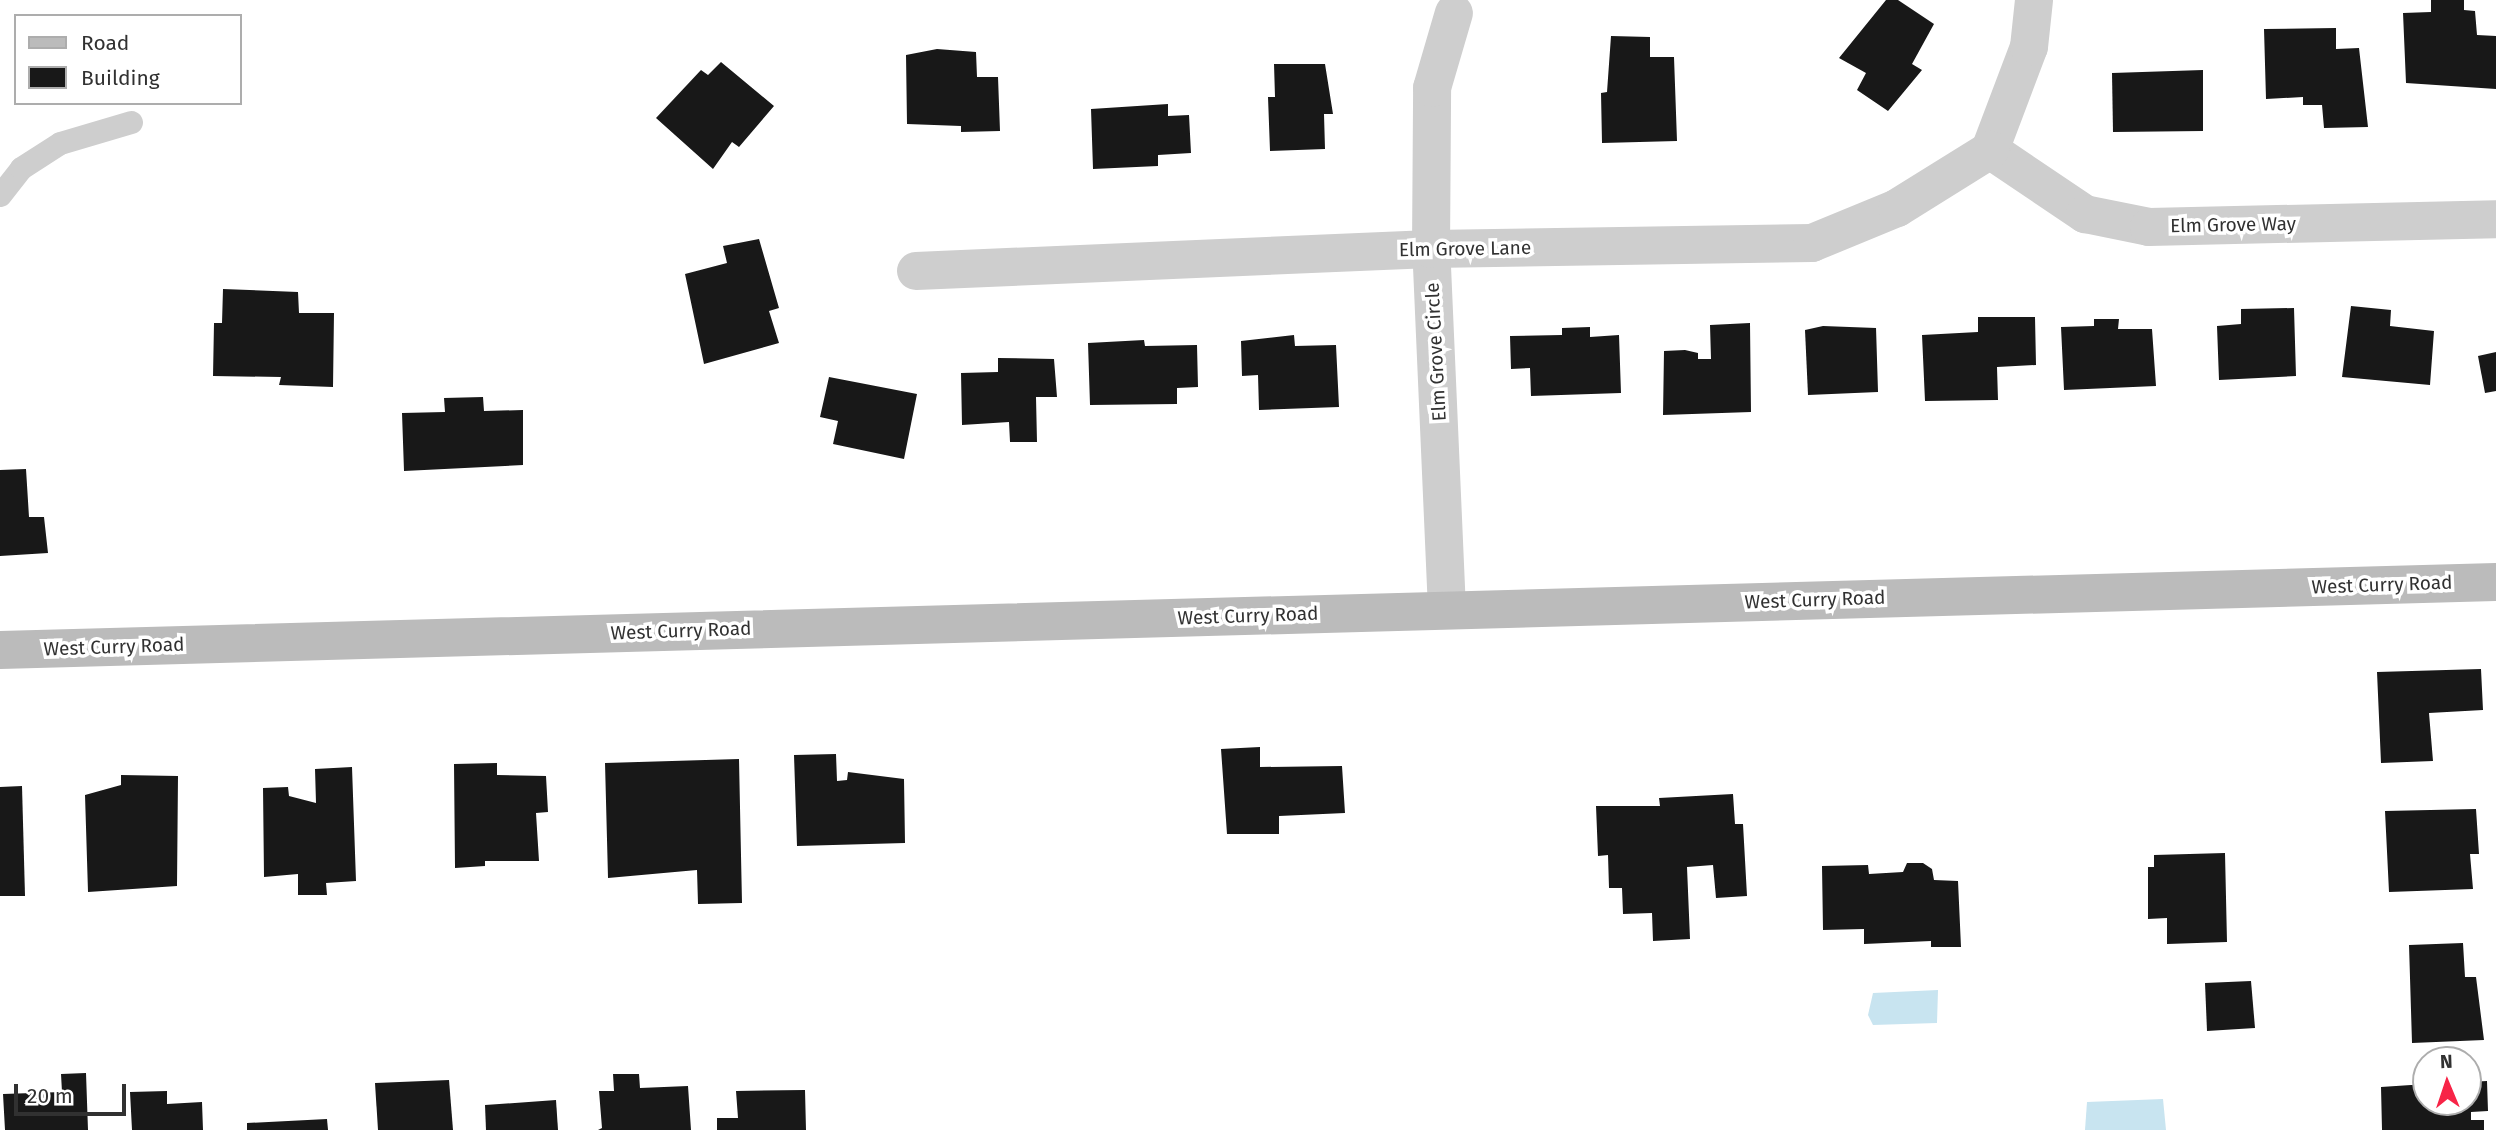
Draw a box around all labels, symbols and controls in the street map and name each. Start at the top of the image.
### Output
legend [14,14,242,105]
text: Road [81,30,129,56]
text: Building [81,65,160,91]
street label: Elm Grove Way [2170,213,2296,237]
street label: Elm Grove Lane [1399,236,1531,262]
street label: Elm Grove Circle [1421,282,1451,422]
street label: West Curry Road [2311,571,2453,599]
street label: West Curry Road [1744,586,1886,614]
street label: West Curry Road [1177,602,1319,630]
street label: West Curry Road [610,617,752,645]
street label: West Curry Road [43,633,185,661]
north arrow [2412,1046,2482,1116]
text: N [2440,1050,2453,1073]
scale bar [18,1070,130,1114]
text: 20 m [27,1083,73,1109]

